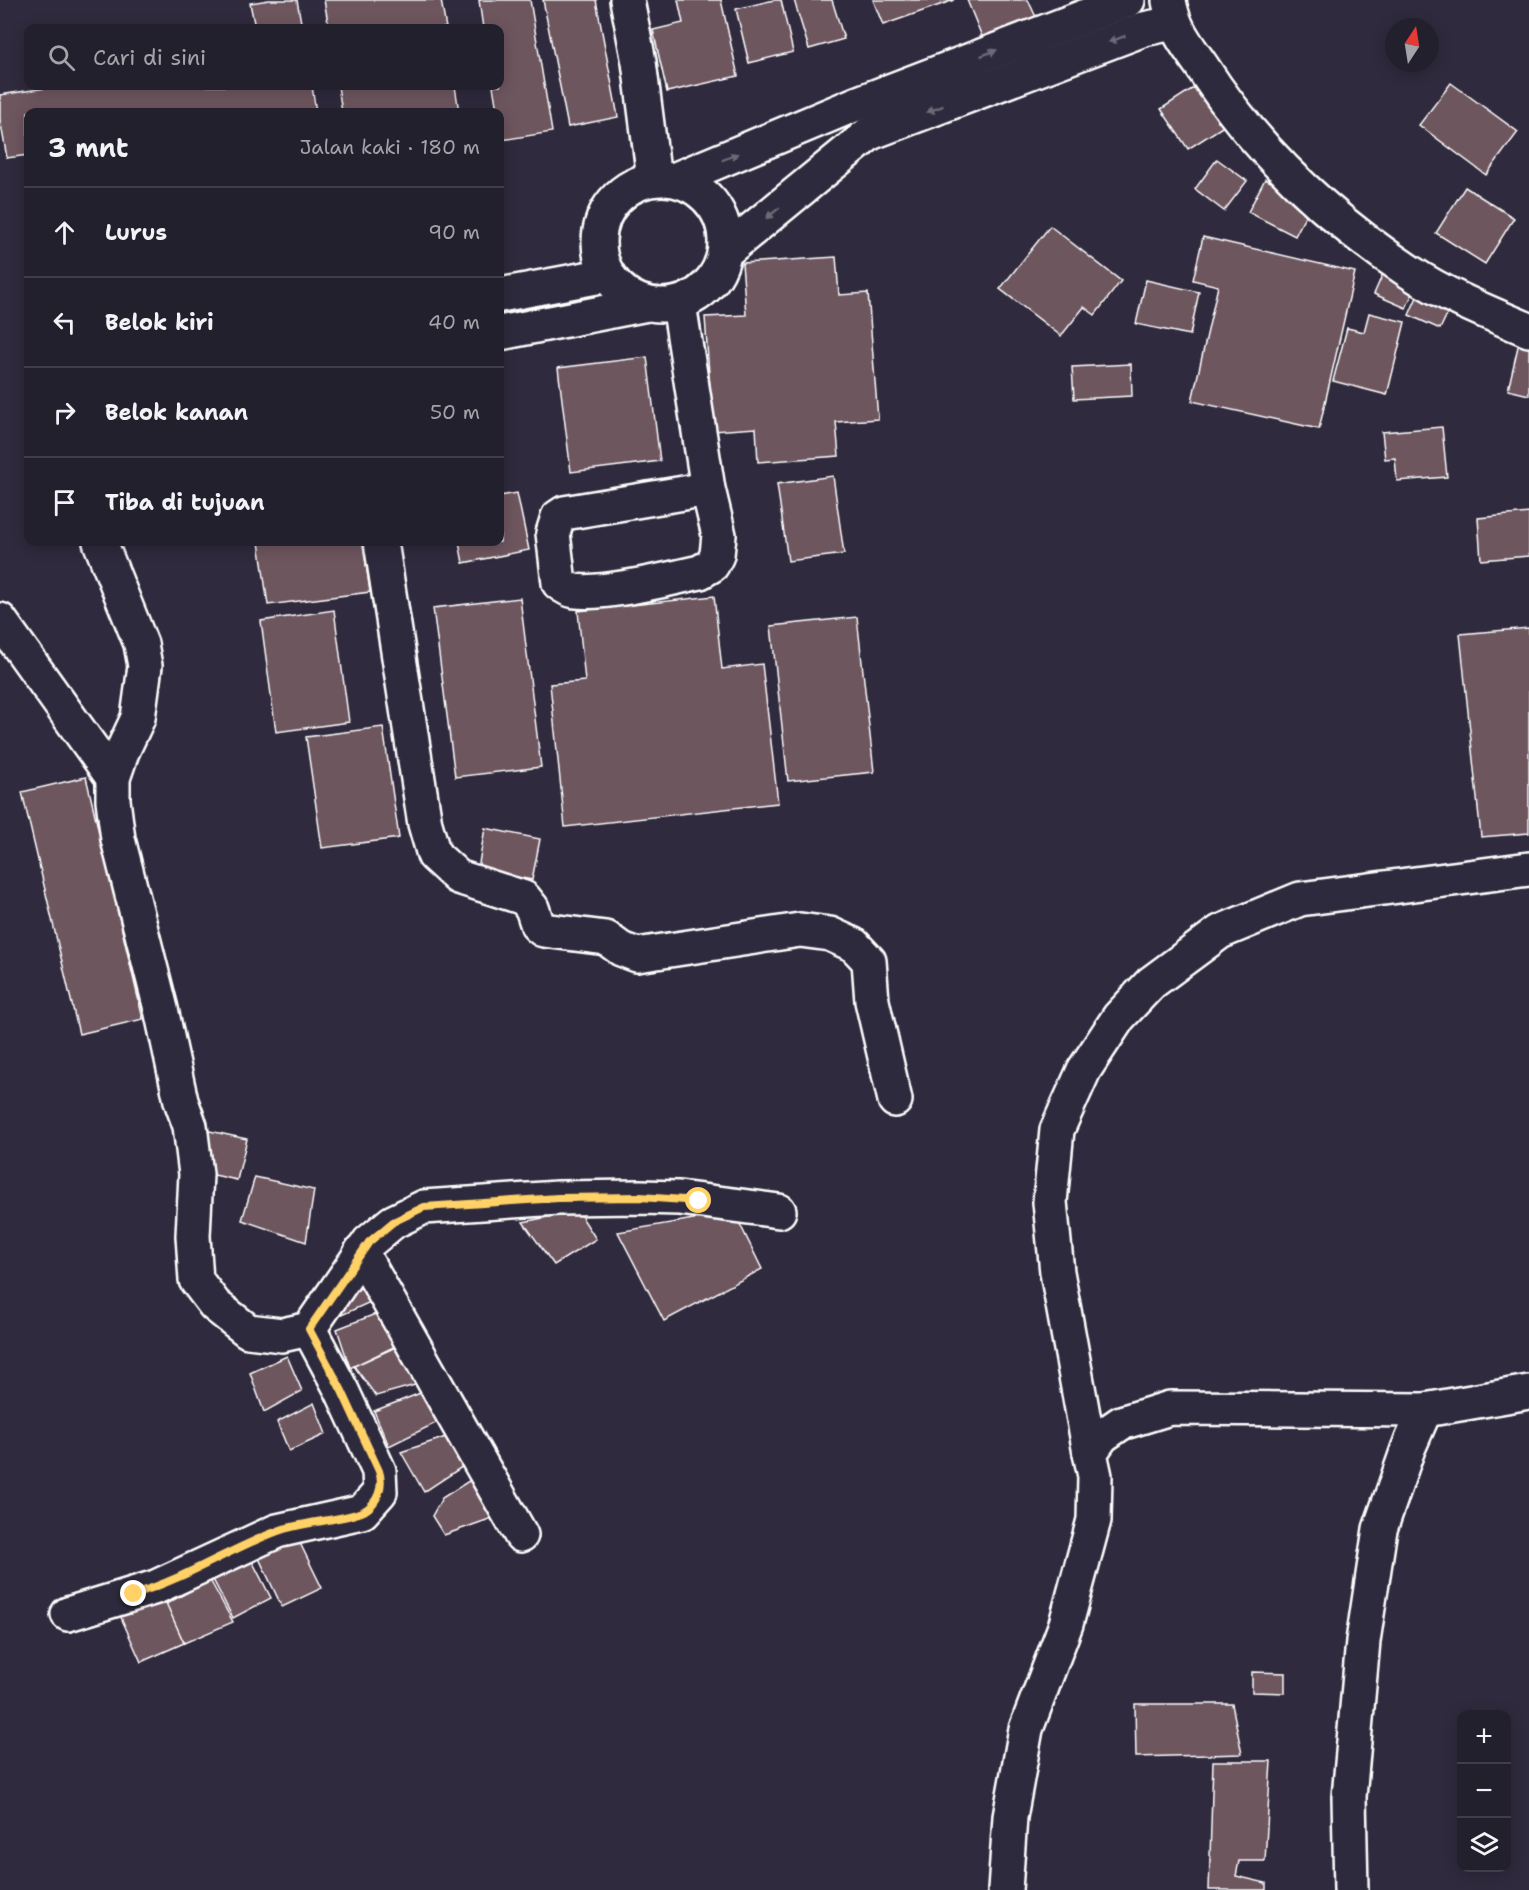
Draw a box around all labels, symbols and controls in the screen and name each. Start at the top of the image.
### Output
north arrow [1385,18,1439,72]
search box [24,24,504,90]
one-way arrow [1108,35,1126,45]
icon: search [45,41,78,74]
text: Cari di sini [93,43,206,72]
one-way arrow [980,48,998,57]
one-way arrow [926,104,944,114]
text: 3 mnt [48,130,128,165]
text: Jalan kaki · 180 m [299,134,480,160]
one-way arrow [721,152,739,161]
one-way arrow [765,206,781,219]
icon: ahead [48,216,81,249]
text: Lurus [105,218,167,247]
text: 90 m [428,219,480,245]
icon: left [48,306,81,339]
text: Belok kiri [105,308,214,337]
text: 40 m [428,309,480,335]
icon: right [48,396,81,429]
text: Belok kanan [105,398,248,427]
text: 50 m [430,399,480,425]
icon: arrive [48,486,81,519]
text: Tiba di tujuan [105,488,265,517]
route start [685,1187,711,1213]
route end [120,1580,146,1606]
map controls [1457,1710,1511,1872]
button: + [1457,1710,1511,1764]
button: − [1457,1764,1511,1818]
button: layers [1457,1818,1511,1872]

